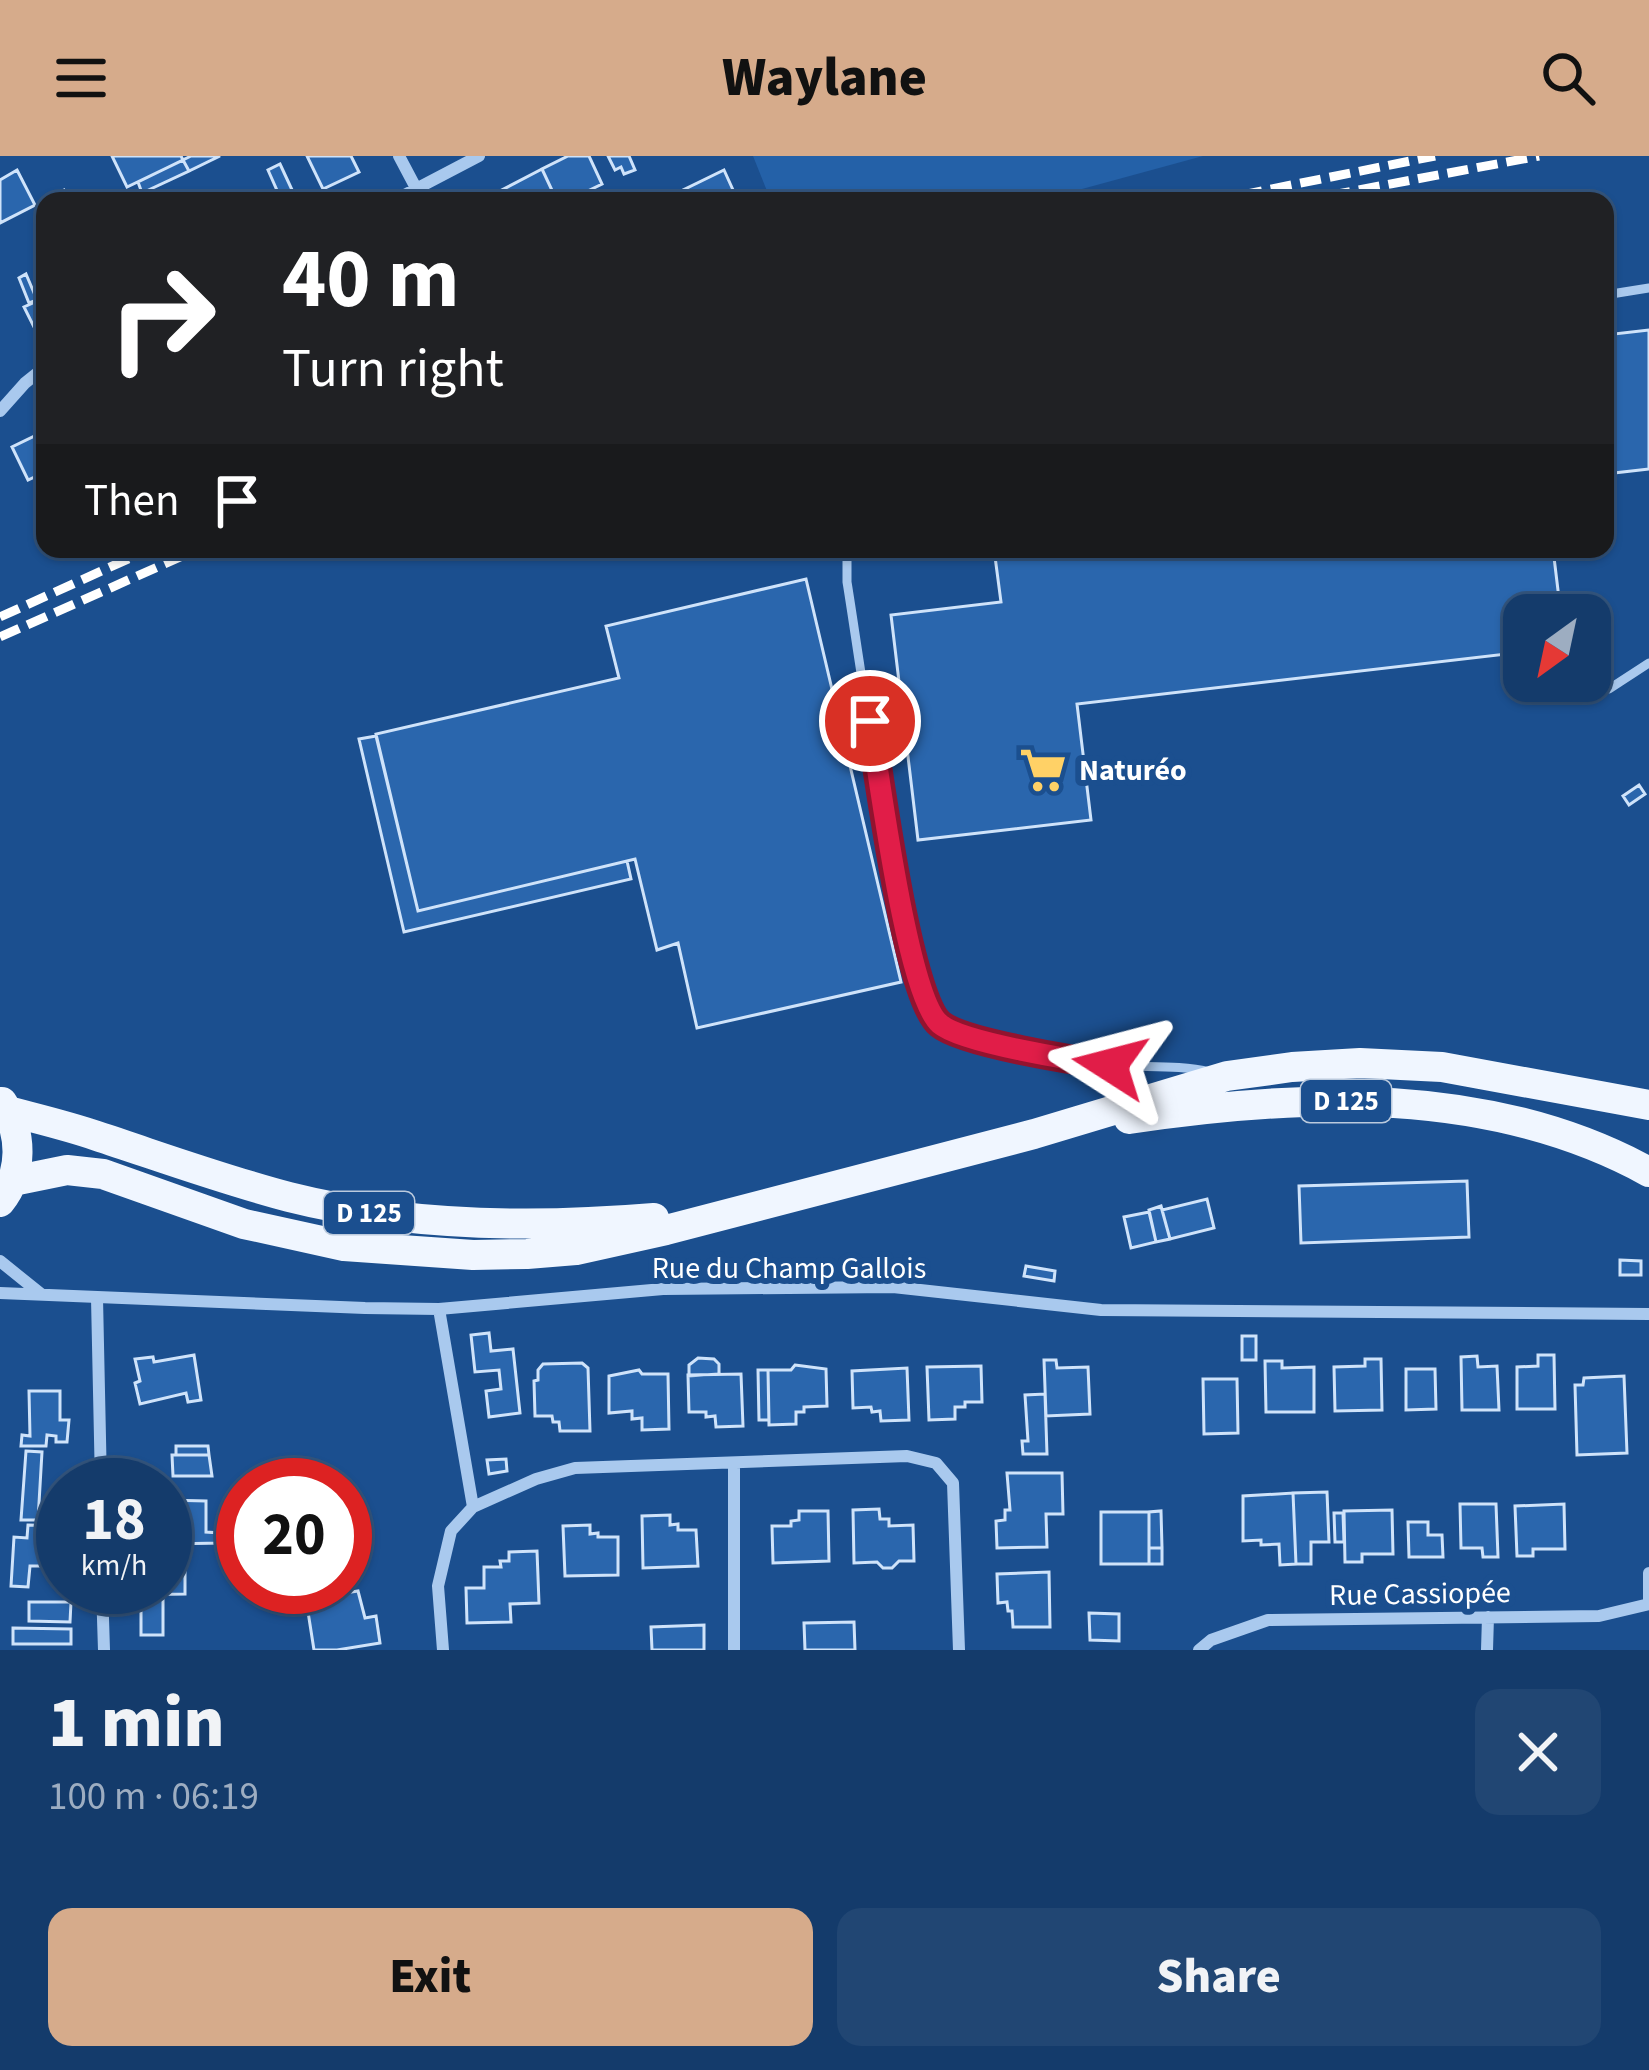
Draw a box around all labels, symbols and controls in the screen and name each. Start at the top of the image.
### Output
text: Waylane [722,40,927,117]
icon: menu [48,45,114,111]
icon: search [1535,45,1601,111]
text: 40 m [282,220,460,340]
icon: right [84,240,240,396]
text: Turn right [282,331,504,408]
icon: arrive [204,468,270,534]
text: Then [84,469,180,533]
north arrow [1503,594,1611,702]
map controls [1503,594,1611,702]
pin [819,670,921,772]
icon: arrive [837,688,903,754]
supermarket icon: Naturéo [1018,745,1068,795]
place label: Naturéo [1079,749,1187,792]
position arrow [1047,1002,1173,1128]
road number: D 125 [1301,1080,1391,1122]
road number: D 125 [324,1192,414,1234]
street label: Rue du Champ Gallois [652,1247,926,1290]
speed limit sign: 20 [216,1458,372,1614]
text: 18 [82,1478,146,1563]
text: km/h [81,1544,147,1587]
street label: Rue Cassiopée [1329,1571,1511,1617]
text: 1 min [48,1672,225,1775]
button: close [1475,1689,1601,1815]
text: 100 m · 06:19 [48,1769,259,1825]
button: Exit [48,1908,813,2046]
button: Share [837,1908,1601,2046]

